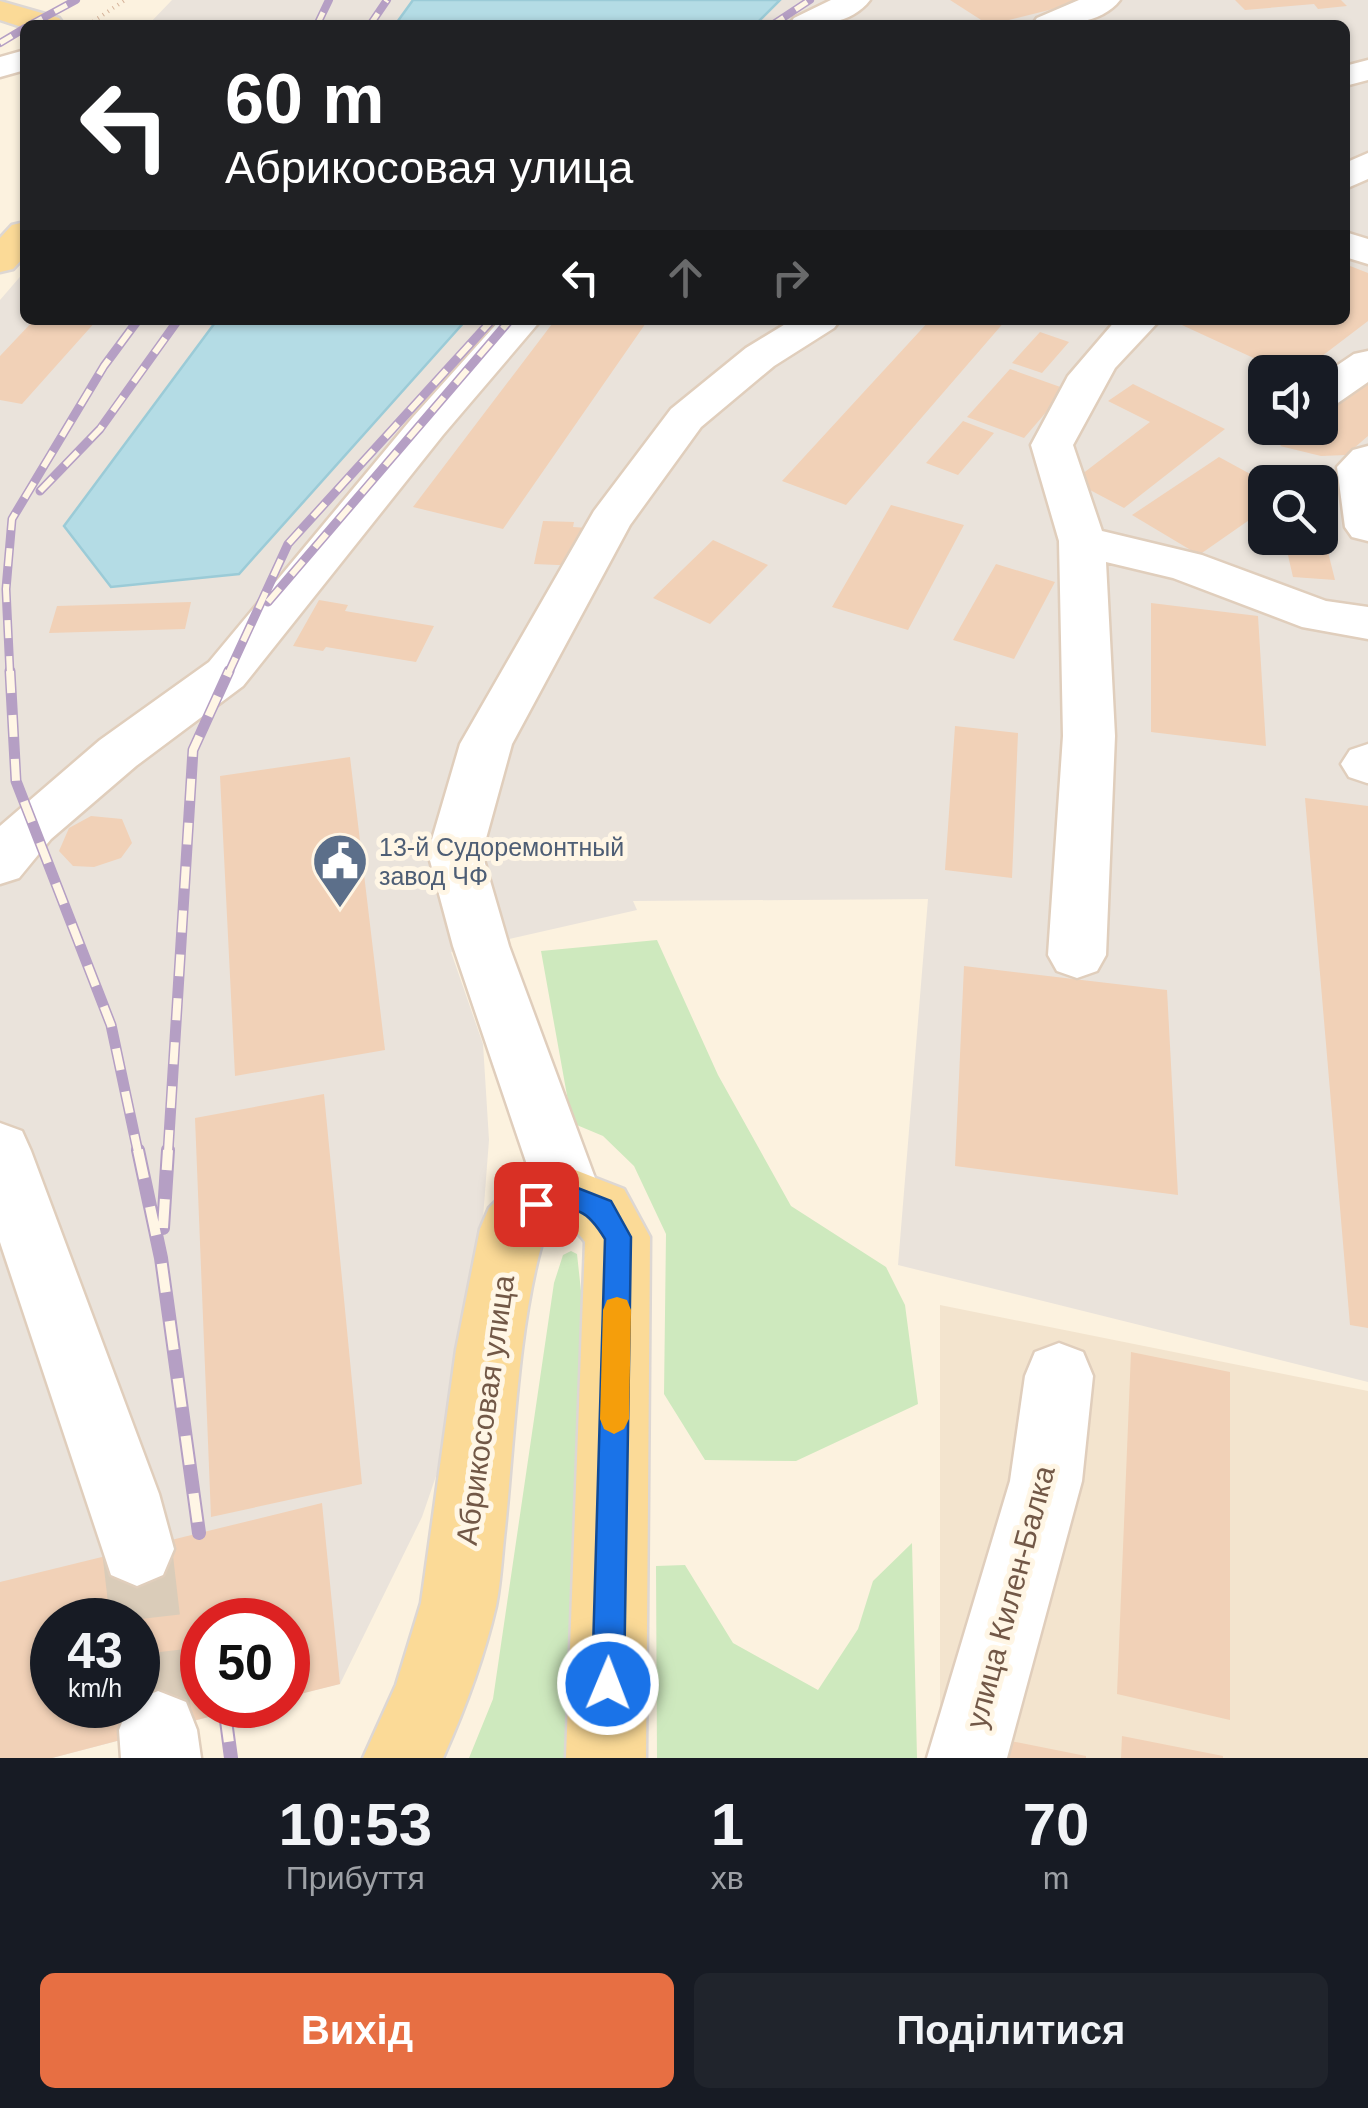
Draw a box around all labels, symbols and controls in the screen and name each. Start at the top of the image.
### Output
icon: left [60,60,190,190]
text: 60 m [225,60,385,138]
text: Абрикосовая улица [225,142,633,193]
icon: left [553,250,608,305]
icon: ahead [658,250,713,305]
icon: right [763,250,818,305]
map controls [1248,355,1338,555]
button: sound [1248,355,1338,445]
button: search [1248,465,1338,555]
public building icon: 13-й Судоремонтный завод ЧФ [310,831,370,910]
place label: 13-й Судоремонтный завод ЧФ [379,833,624,890]
pin [494,1162,579,1247]
icon: arrive [509,1177,564,1232]
street label: Абрикосовая улица [450,1273,520,1547]
street label: улица Килен-Балка [959,1462,1061,1732]
speed limit sign: 50 [180,1598,310,1728]
text: 43 [67,1623,123,1679]
position arrow [556,1632,660,1736]
text: km/h [68,1674,122,1702]
text: 10:53 [279,1791,432,1858]
text: 1 [711,1791,744,1858]
text: 70 [1023,1791,1089,1858]
text: Прибуття [286,1860,425,1896]
text: хв [711,1860,744,1896]
text: m [1043,1860,1069,1896]
button: Вихід [40,1973,674,2088]
button: Поділитися [694,1973,1328,2088]

